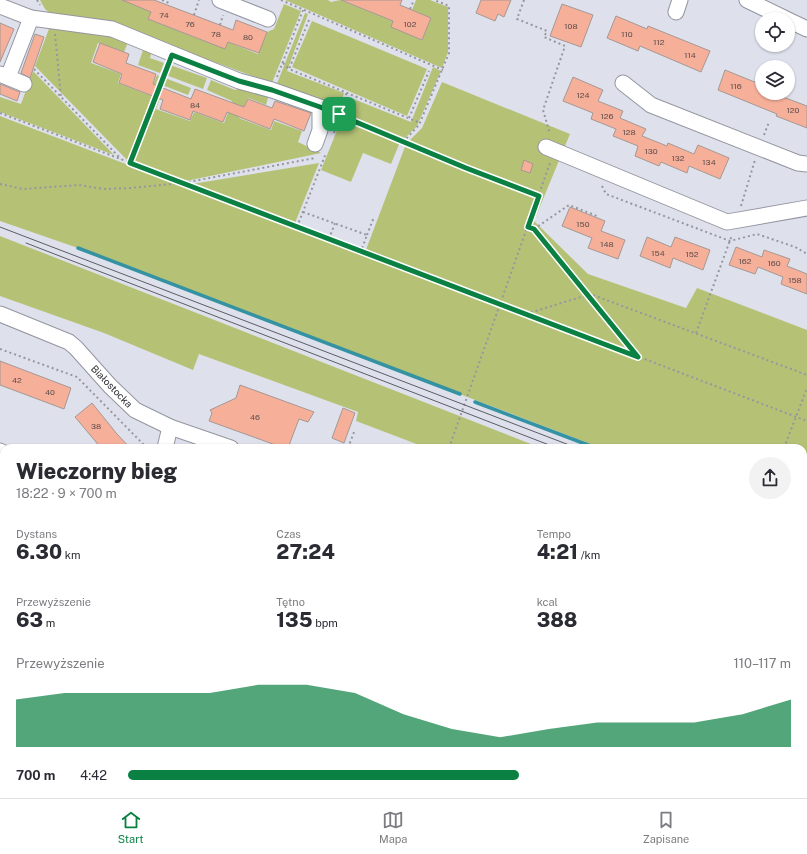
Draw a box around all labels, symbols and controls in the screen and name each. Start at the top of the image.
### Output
house number: 74 [159,10,169,20]
map controls [755,12,795,100]
button: locate [755,12,795,52]
house number: 76 [185,19,195,29]
house number: 102 [404,19,417,29]
house number: 108 [564,21,578,31]
house number: 78 [211,29,221,39]
house number: 110 [621,29,633,39]
house number: 80 [243,32,253,42]
house number: 112 [653,37,665,47]
house number: 114 [684,50,696,60]
button: layers [755,60,795,100]
house number: 116 [730,81,742,91]
house number: 124 [576,90,590,100]
pin [322,97,356,131]
house number: 84 [190,100,200,110]
icon: arrive [328,103,350,125]
house number: 120 [787,105,800,115]
house number: 126 [600,111,614,121]
house number: 128 [622,127,636,137]
house number: 130 [644,146,658,156]
house number: 132 [671,153,685,163]
house number: 134 [702,157,716,167]
house number: 150 [576,219,590,229]
house number: 148 [600,239,614,249]
house number: 154 [651,248,665,258]
house number: 152 [685,249,699,259]
house number: 162 [738,256,752,266]
house number: 160 [767,258,781,268]
house number: 158 [788,275,802,285]
street label: Białostocka [89,362,135,410]
house number: 42 [12,375,22,385]
house number: 40 [45,387,55,397]
house number: 46 [250,412,260,422]
house number: 38 [91,421,101,431]
button: share [749,457,791,499]
text: Wieczorny bieg [16,458,177,484]
text: 18:22 · 9 × 700 m [16,486,117,501]
text: Dystans [16,528,57,540]
text: Czas [276,528,301,540]
text: Tempo [537,528,571,540]
text: 6.30 [16,540,62,564]
text: 27:24 [276,540,335,564]
text: 4:21 [537,540,578,564]
text: km [62,549,81,561]
text: /km [578,549,600,561]
text: Przewyższenie [16,596,91,608]
text: Tętno [276,596,305,608]
text: kcal [537,596,558,608]
text: 63 [16,608,43,632]
text: 135 [276,608,313,632]
text: 388 [537,608,577,632]
text: m [43,617,55,629]
text: bpm [313,617,338,629]
text: Przewyższenie [16,656,105,671]
text: 110–117 m [733,656,791,671]
text: 700 m [16,768,55,783]
text: 4:42 [80,768,107,783]
tab: Start [118,809,144,845]
tab: Mapa [379,809,407,845]
tab: Zapisane [643,809,689,845]

